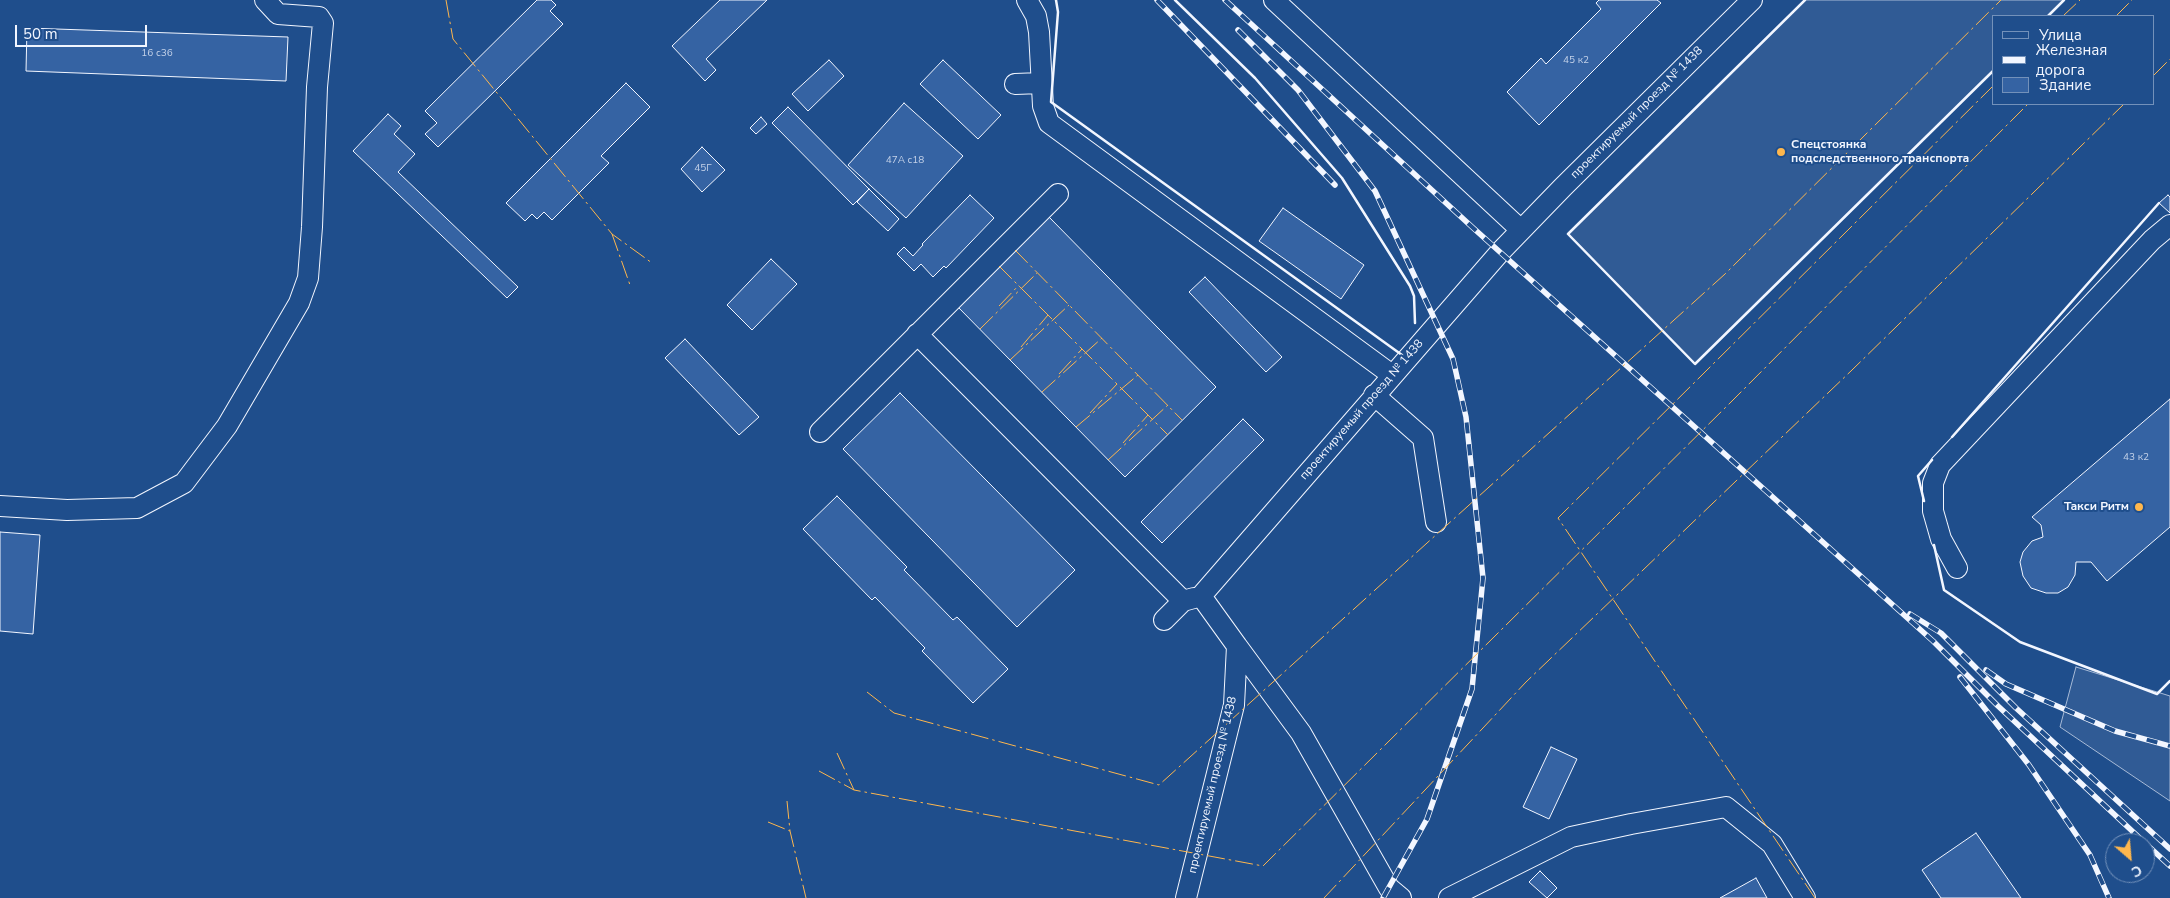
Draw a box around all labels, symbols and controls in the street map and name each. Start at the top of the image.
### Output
scale bar [18,15,150,47]
legend [1992,15,2155,105]
text: 50 m [23,24,58,44]
text: Улица [2039,25,2082,45]
text: Железная дорога [2036,40,2107,80]
street label: проектируемый проезд № 1438 [1568,44,1706,182]
house number: 16 с36 [141,48,173,60]
house number: 45 к2 [1563,55,1589,67]
text: Здание [2039,75,2091,95]
place label: Спецстоянка подследственного транспорта [1791,138,1969,166]
marker: Спецстоянка подследственного транспорта [1775,146,1787,158]
house number: 47А с18 [886,155,924,167]
house number: 45Г [694,163,712,175]
street label: проектируемый проезд № 1438 [1297,337,1427,483]
house number: 43 к2 [2123,452,2149,464]
place label: Такси Ритм [2064,500,2129,514]
marker: Такси Ритм [2133,501,2145,513]
street label: проектируемый проезд № 1438 [1186,695,1240,875]
north arrow [2105,833,2155,883]
text: С [2128,860,2145,882]

